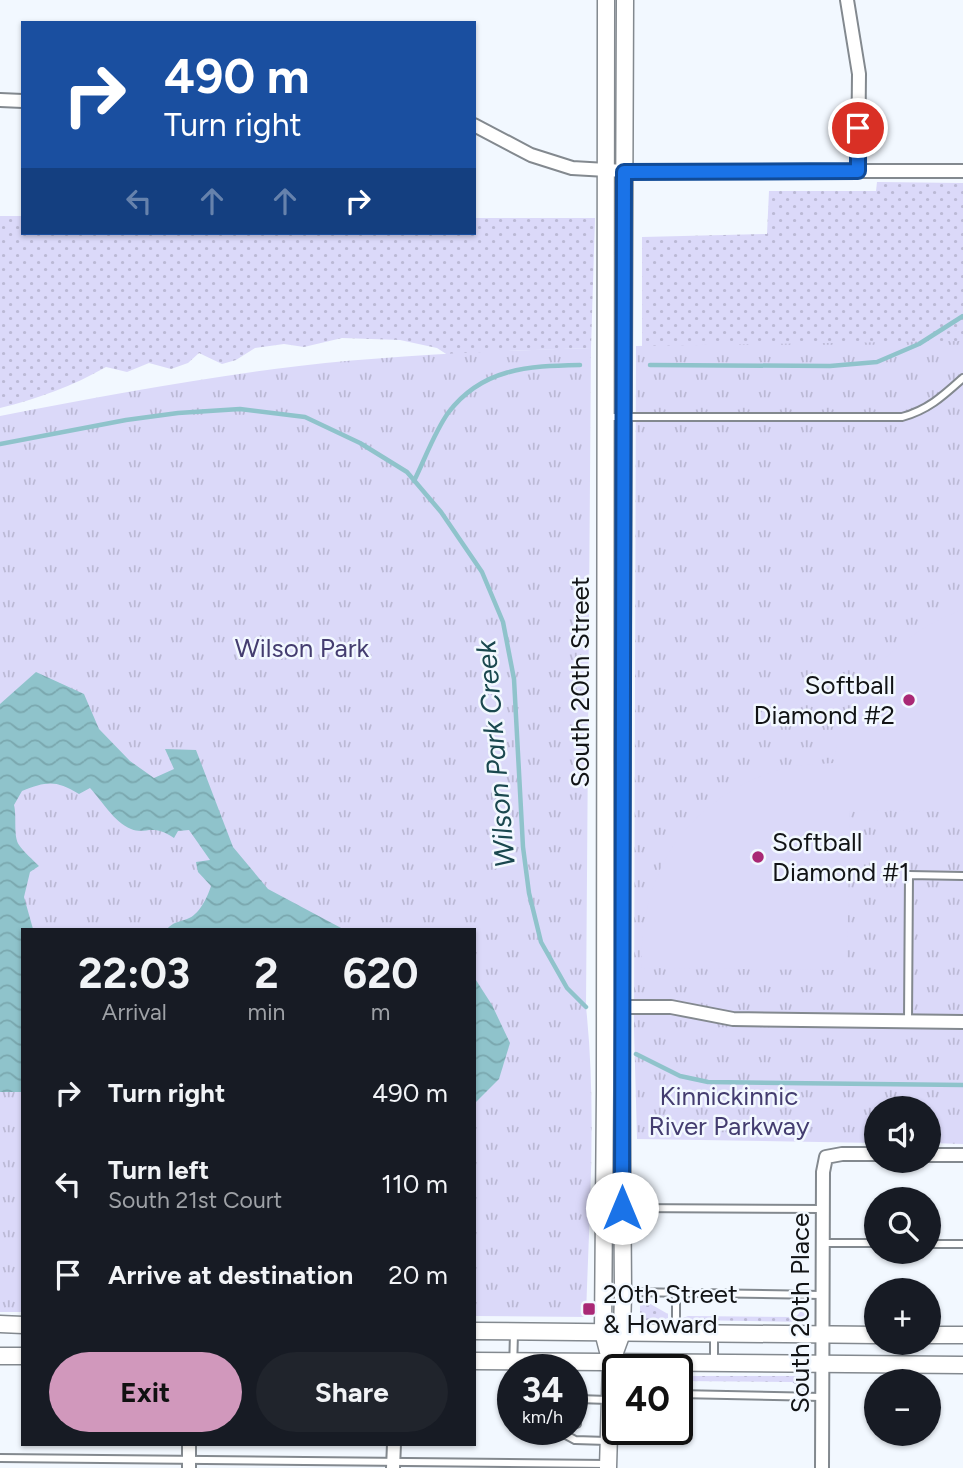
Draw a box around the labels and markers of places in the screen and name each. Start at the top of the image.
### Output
pin [828,98,888,158]
place label: Softball Diamond #2 [754,669,895,731]
marker: Softball Diamond #2 [901,692,917,708]
place label: Softball Diamond #1 [772,826,910,888]
marker: Softball Diamond #1 [750,849,766,865]
place label: 20th Street & Howard [603,1278,738,1340]
marker: 20th Street & Howard [581,1301,597,1317]

